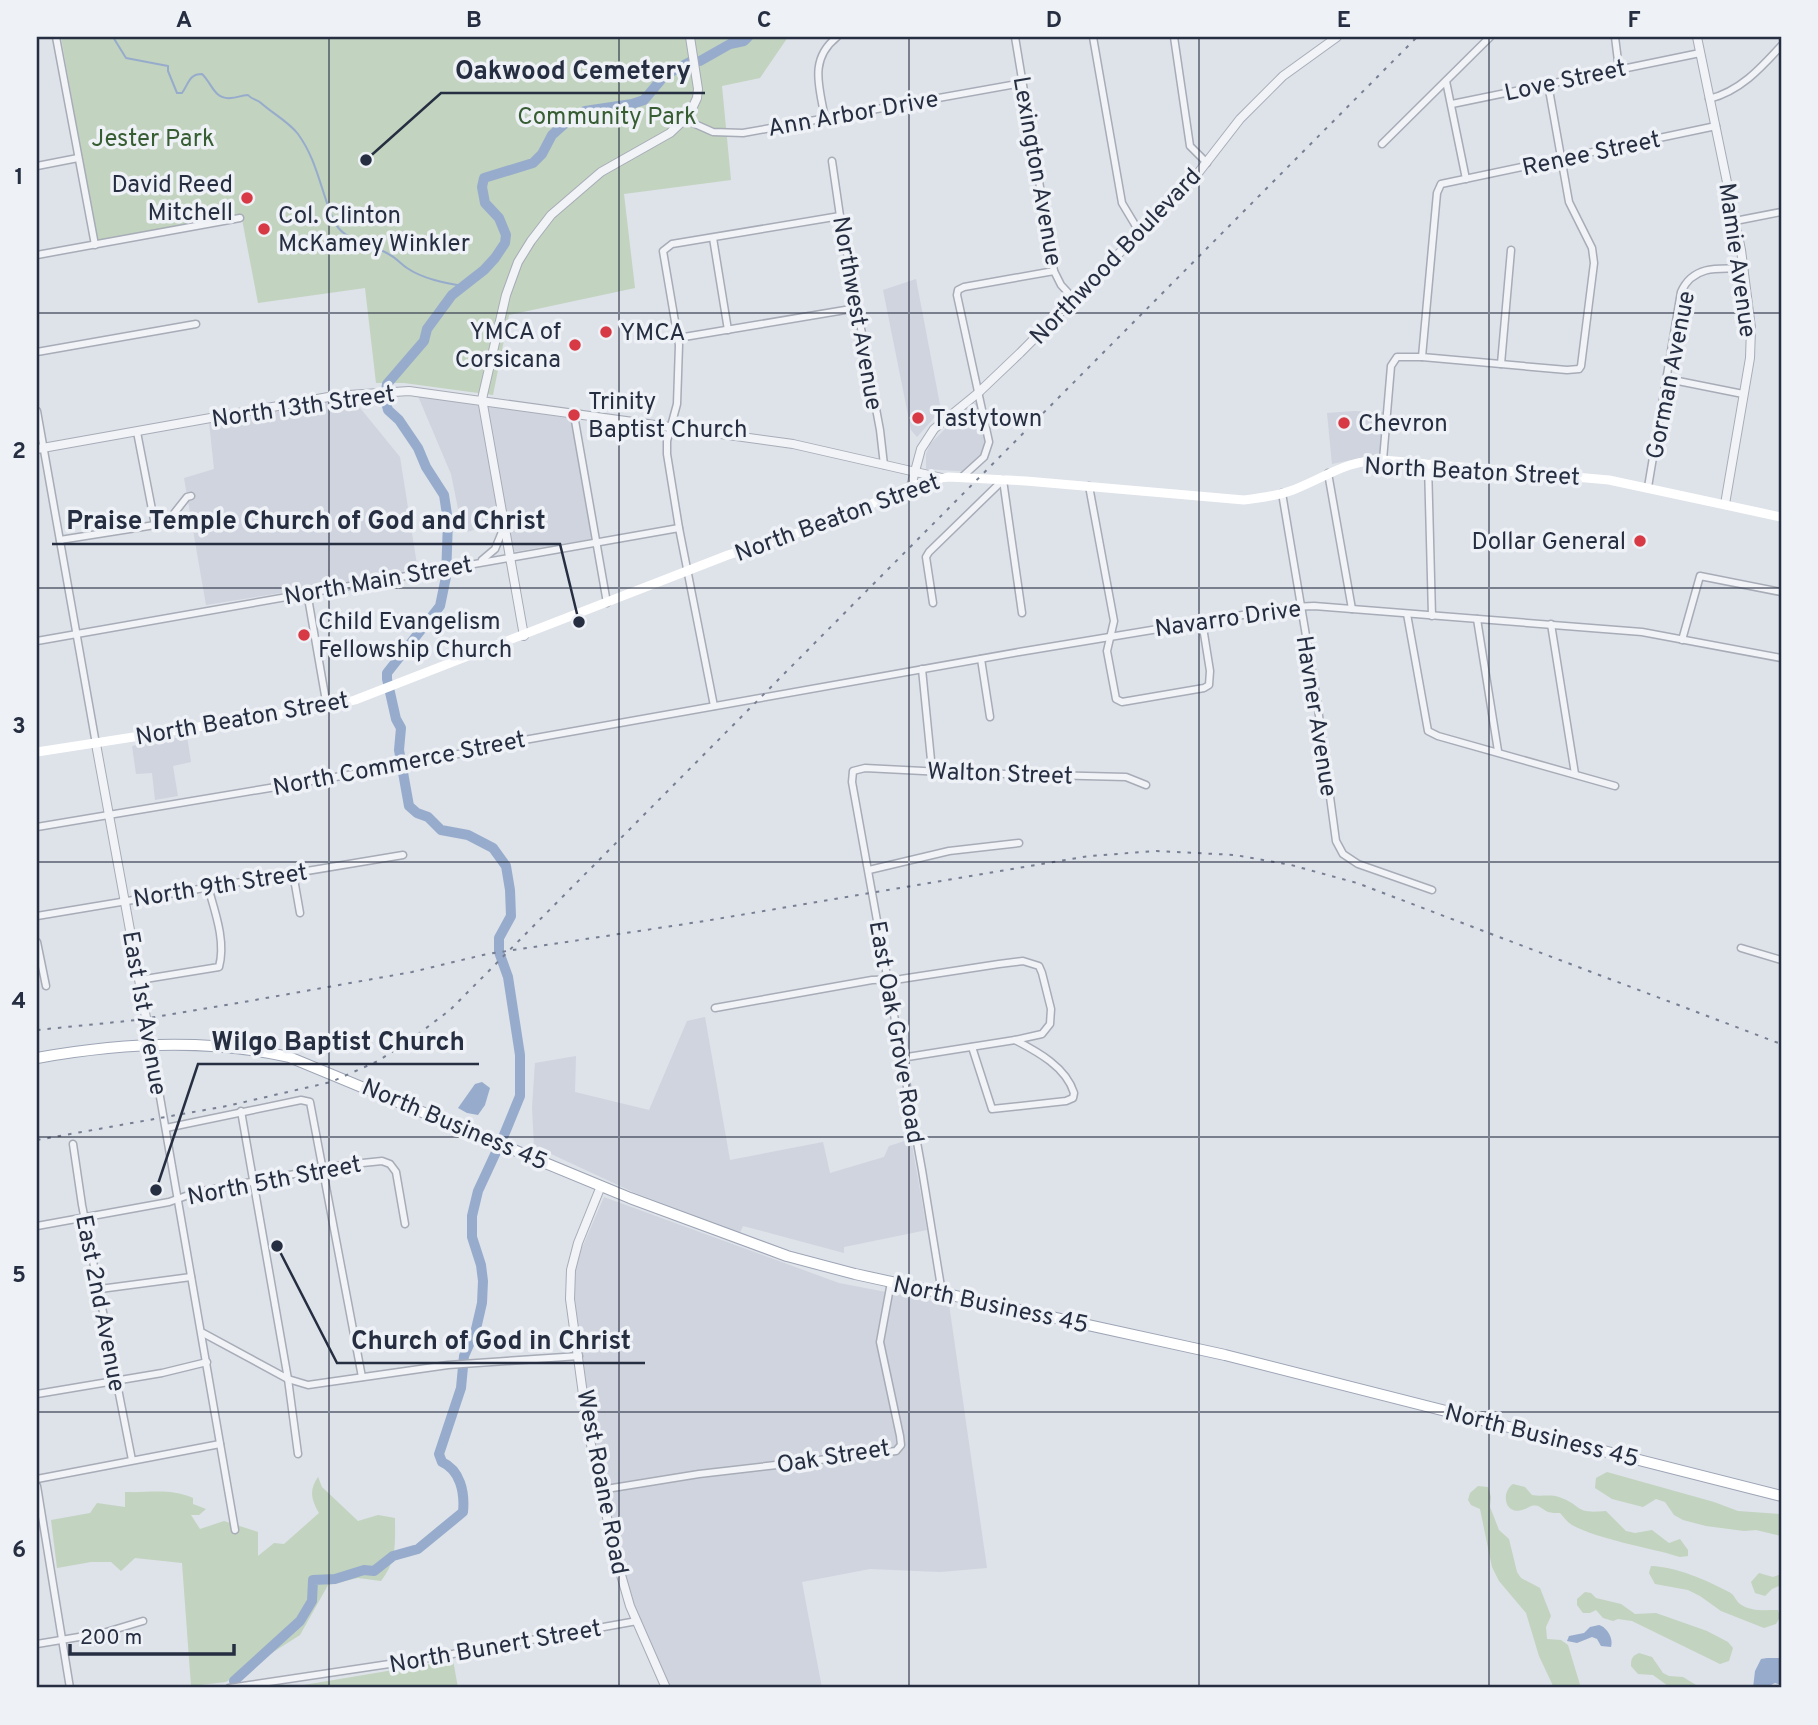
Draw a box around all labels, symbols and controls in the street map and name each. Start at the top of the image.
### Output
text: A [176,7,192,36]
text: B [466,7,482,36]
text: C [757,7,771,36]
text: D [1046,7,1062,36]
text: E [1337,7,1351,36]
text: F [1627,7,1641,36]
callout: Oakwood Cemetery [441,46,705,93]
street label: Love Street [1502,54,1629,109]
text: Oakwood Cemetery [455,56,691,89]
street label: Lexington Avenue [1005,74,1067,269]
street label: Ann Arbor Drive [766,85,941,145]
park label: Community Park [517,103,697,133]
park label: Jester Park [91,125,215,155]
street label: Renee Street [1520,126,1663,184]
street label: Northwood Boulevard [1024,163,1209,352]
text: 1 [14,164,24,193]
place label: David Reed Mitchell [111,171,233,229]
street label: Mamie Avenue [1710,181,1762,339]
marker: David Reed Mitchell [239,190,255,206]
place label: Col. Clinton McKamey Winkler [278,202,470,260]
street label: Northwest Avenue [824,214,888,413]
marker: Col. Clinton McKamey Winkler [256,221,272,237]
street label: Gorman Avenue [1641,289,1703,462]
place label: YMCA of Corsicana [455,318,561,376]
place label: YMCA [620,319,686,349]
marker: YMCA [598,324,614,340]
marker: YMCA of Corsicana [567,337,583,353]
street label: North 13th Street [210,380,397,436]
place label: Trinity Baptist Church [588,388,748,446]
place label: Tastytown [932,405,1042,435]
marker: Trinity Baptist Church [566,407,582,423]
marker: Tastytown [910,410,926,426]
place label: Chevron [1358,410,1448,440]
marker: Chevron [1336,415,1352,431]
text: 2 [12,438,26,467]
street label: North Beaton Street [1363,452,1581,494]
street label: North Beaton Street [731,468,944,570]
callout: Praise Temple Church of God and Christ [52,497,560,544]
text: Praise Temple Church of God and Christ [66,506,546,539]
place label: Dollar General [1472,528,1626,558]
marker: Dollar General [1632,533,1648,549]
street label: North Main Street [282,551,475,613]
street label: Navarro Drive [1153,595,1303,645]
place label: Child Evangelism Fellowship Church [318,608,512,666]
marker: Child Evangelism Fellowship Church [296,627,312,643]
street label: Havner Avenue [1288,634,1343,799]
street label: North Beaton Street [133,686,351,754]
text: 3 [12,713,26,742]
street label: North Commerce Street [271,726,528,804]
street label: Walton Street [927,757,1073,793]
street label: North 9th Street [131,858,310,916]
street label: East Oak Grove Road [861,919,929,1146]
street label: East 1st Avenue [114,929,172,1098]
text: 4 [12,988,26,1017]
callout: Wilgo Baptist Church [198,1017,479,1064]
text: Wilgo Baptist Church [211,1027,465,1060]
street label: North Business 45 [357,1073,552,1179]
street label: North 5th Street [185,1150,364,1214]
street label: East 2nd Avenue [67,1212,131,1394]
text: 5 [12,1262,26,1291]
street label: North Business 45 [890,1271,1091,1341]
callout: Church of God in Christ [337,1316,645,1363]
text: Church of God in Christ [351,1326,631,1359]
street label: West Roane Road [568,1387,634,1578]
street label: North Business 45 [1441,1398,1642,1476]
street label: Oak Street [775,1434,892,1482]
text: 6 [12,1537,26,1566]
scale bar [70,1613,234,1657]
street label: North Bunert Street [387,1615,604,1681]
text: 200 m [80,1625,142,1652]

